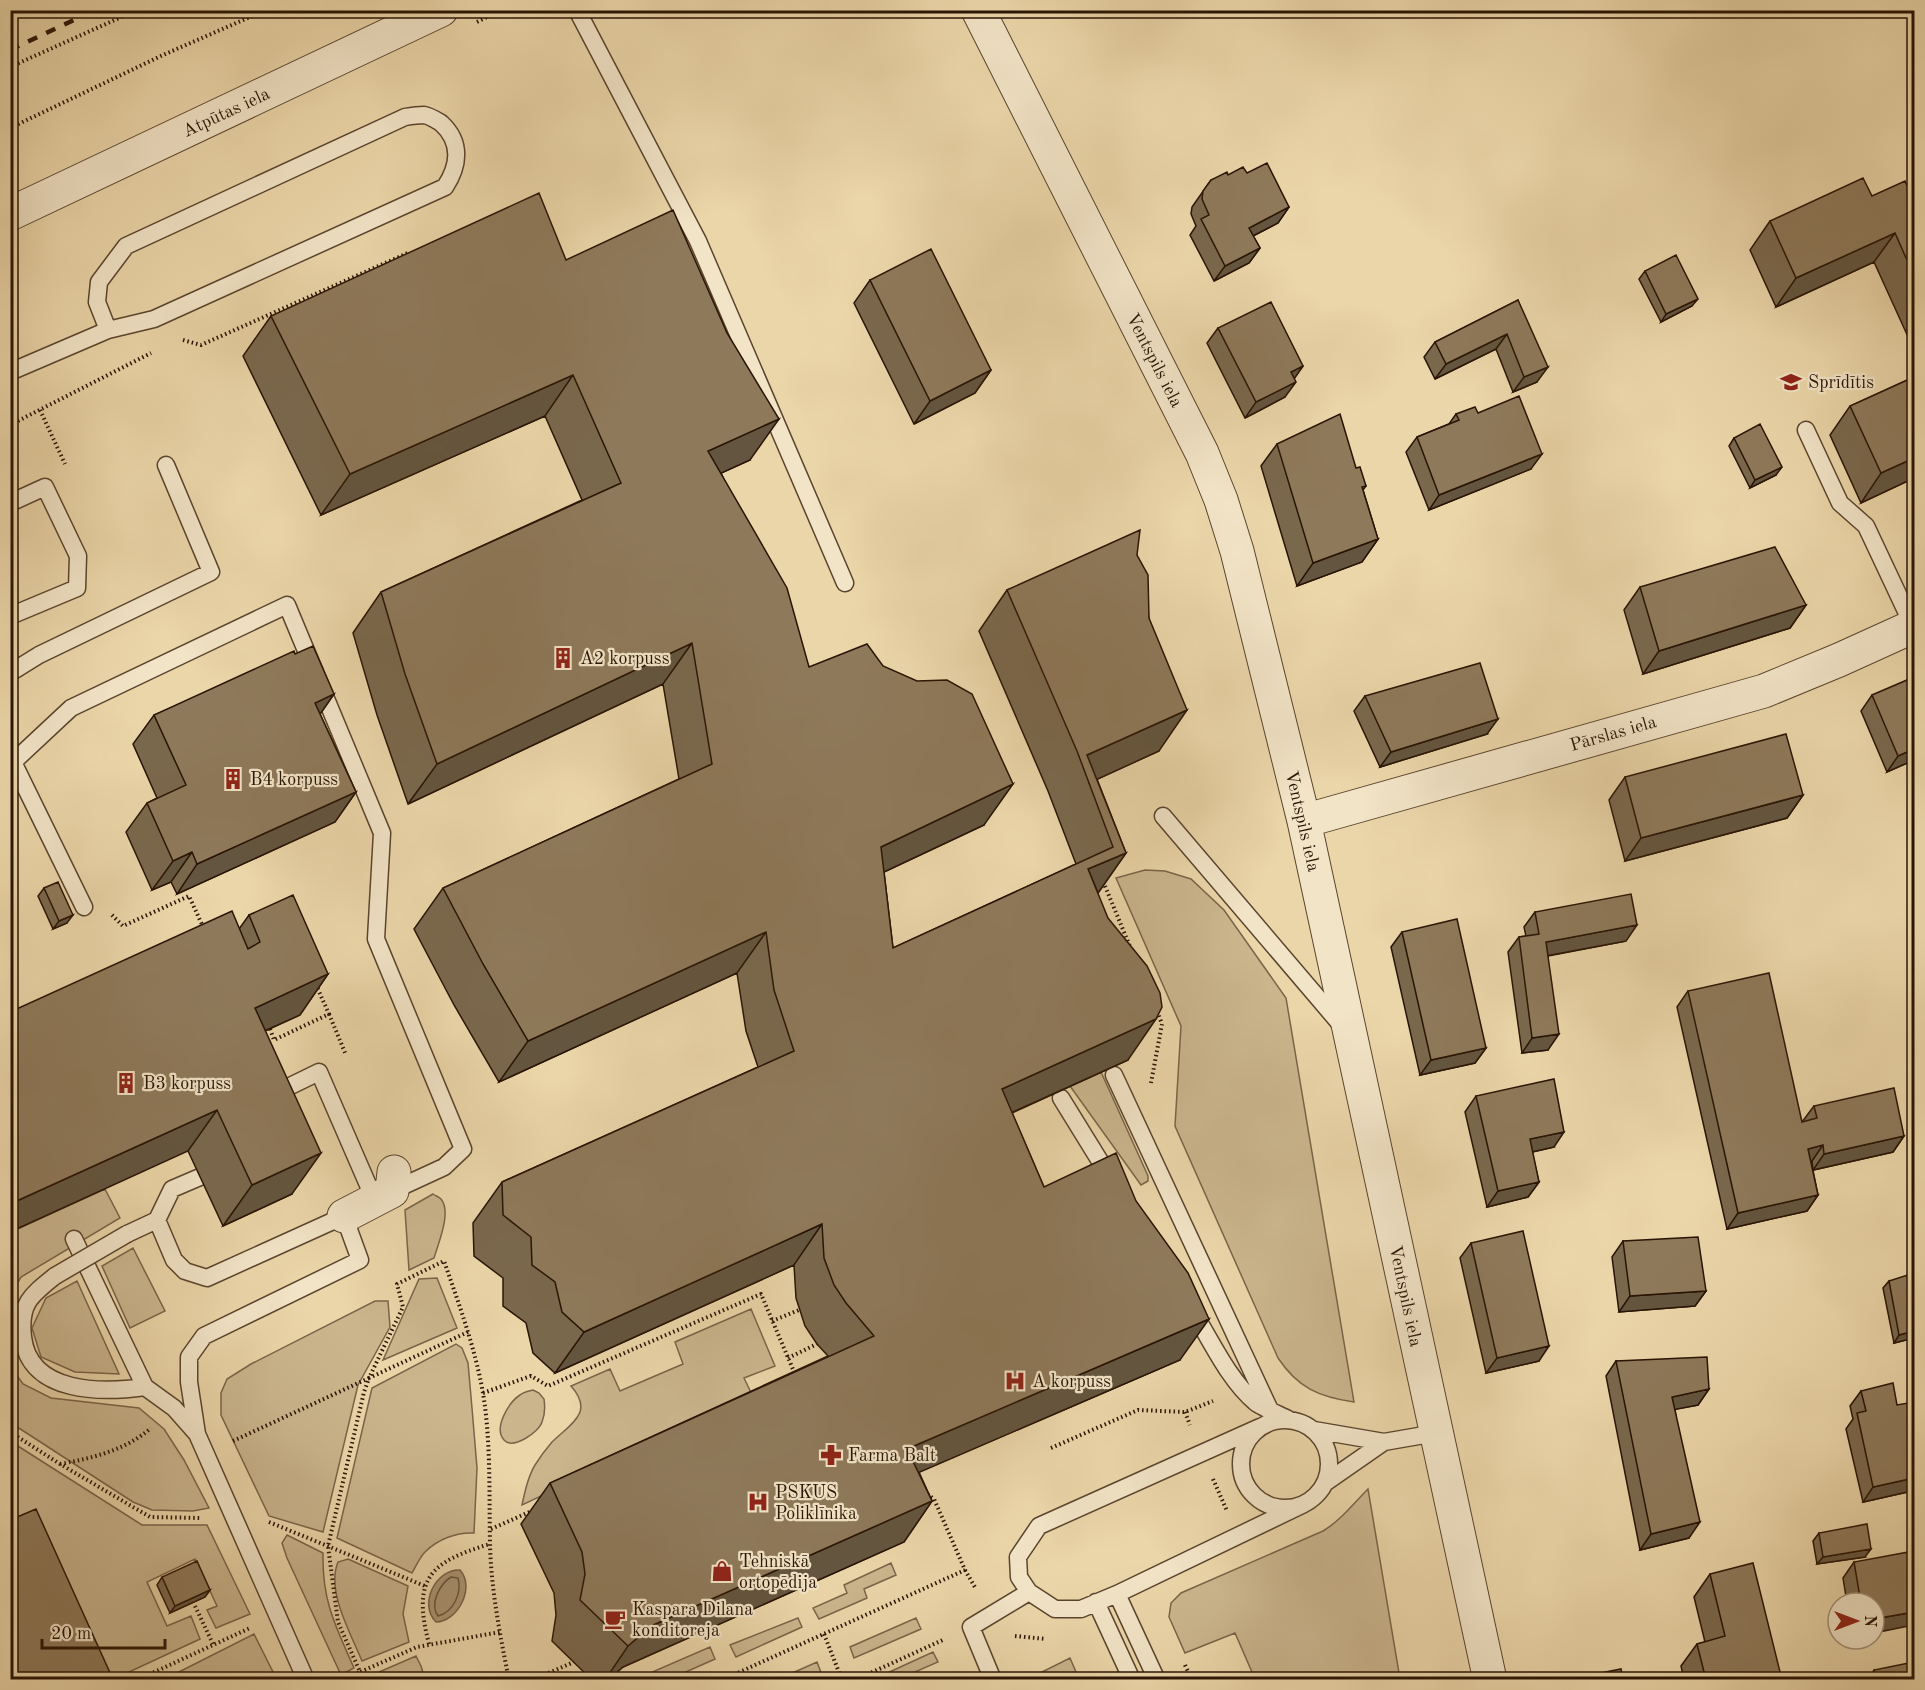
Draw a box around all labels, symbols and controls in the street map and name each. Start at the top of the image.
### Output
street label: Atpūtas iela [180,85,273,141]
street label: Ventspils iela [1123,310,1186,411]
school or university icon: Sprīdītis [1779,370,1803,394]
place label: Sprīdītis [1808,374,1874,392]
building icon: A2 korpuss [551,646,575,670]
place label: A2 korpuss [580,650,670,668]
street label: Pārslas iela [1568,713,1659,755]
building icon: B4 korpuss [221,767,245,791]
street label: Ventspils iela [1282,769,1322,874]
place label: B4 korpuss [250,771,338,789]
building icon: B3 korpuss [114,1071,138,1095]
place label: B3 korpuss [143,1075,231,1093]
street label: Ventspils iela [1386,1244,1425,1349]
hospital icon: A korpuss [1003,1369,1027,1393]
place label: A korpuss [1032,1373,1111,1391]
pharmacy icon: Farma Balt [819,1443,843,1467]
place label: Farma Balt [848,1447,936,1465]
place label: PSKUS Poliklīnika [775,1484,857,1523]
hospital icon: PSKUS Poliklīnika [746,1490,770,1514]
place label: Tehniskā ortopēdija [739,1553,817,1592]
shop icon: Tehniskā ortopēdija [710,1559,734,1583]
north arrow [1826,1591,1886,1651]
place label: Kaspara Dilana konditoreja [632,1601,753,1640]
cafe icon: Kaspara Dilana konditoreja [603,1607,627,1631]
scale bar [42,1612,165,1650]
text: N [1861,1615,1877,1628]
text: 20 m [51,1625,91,1643]

